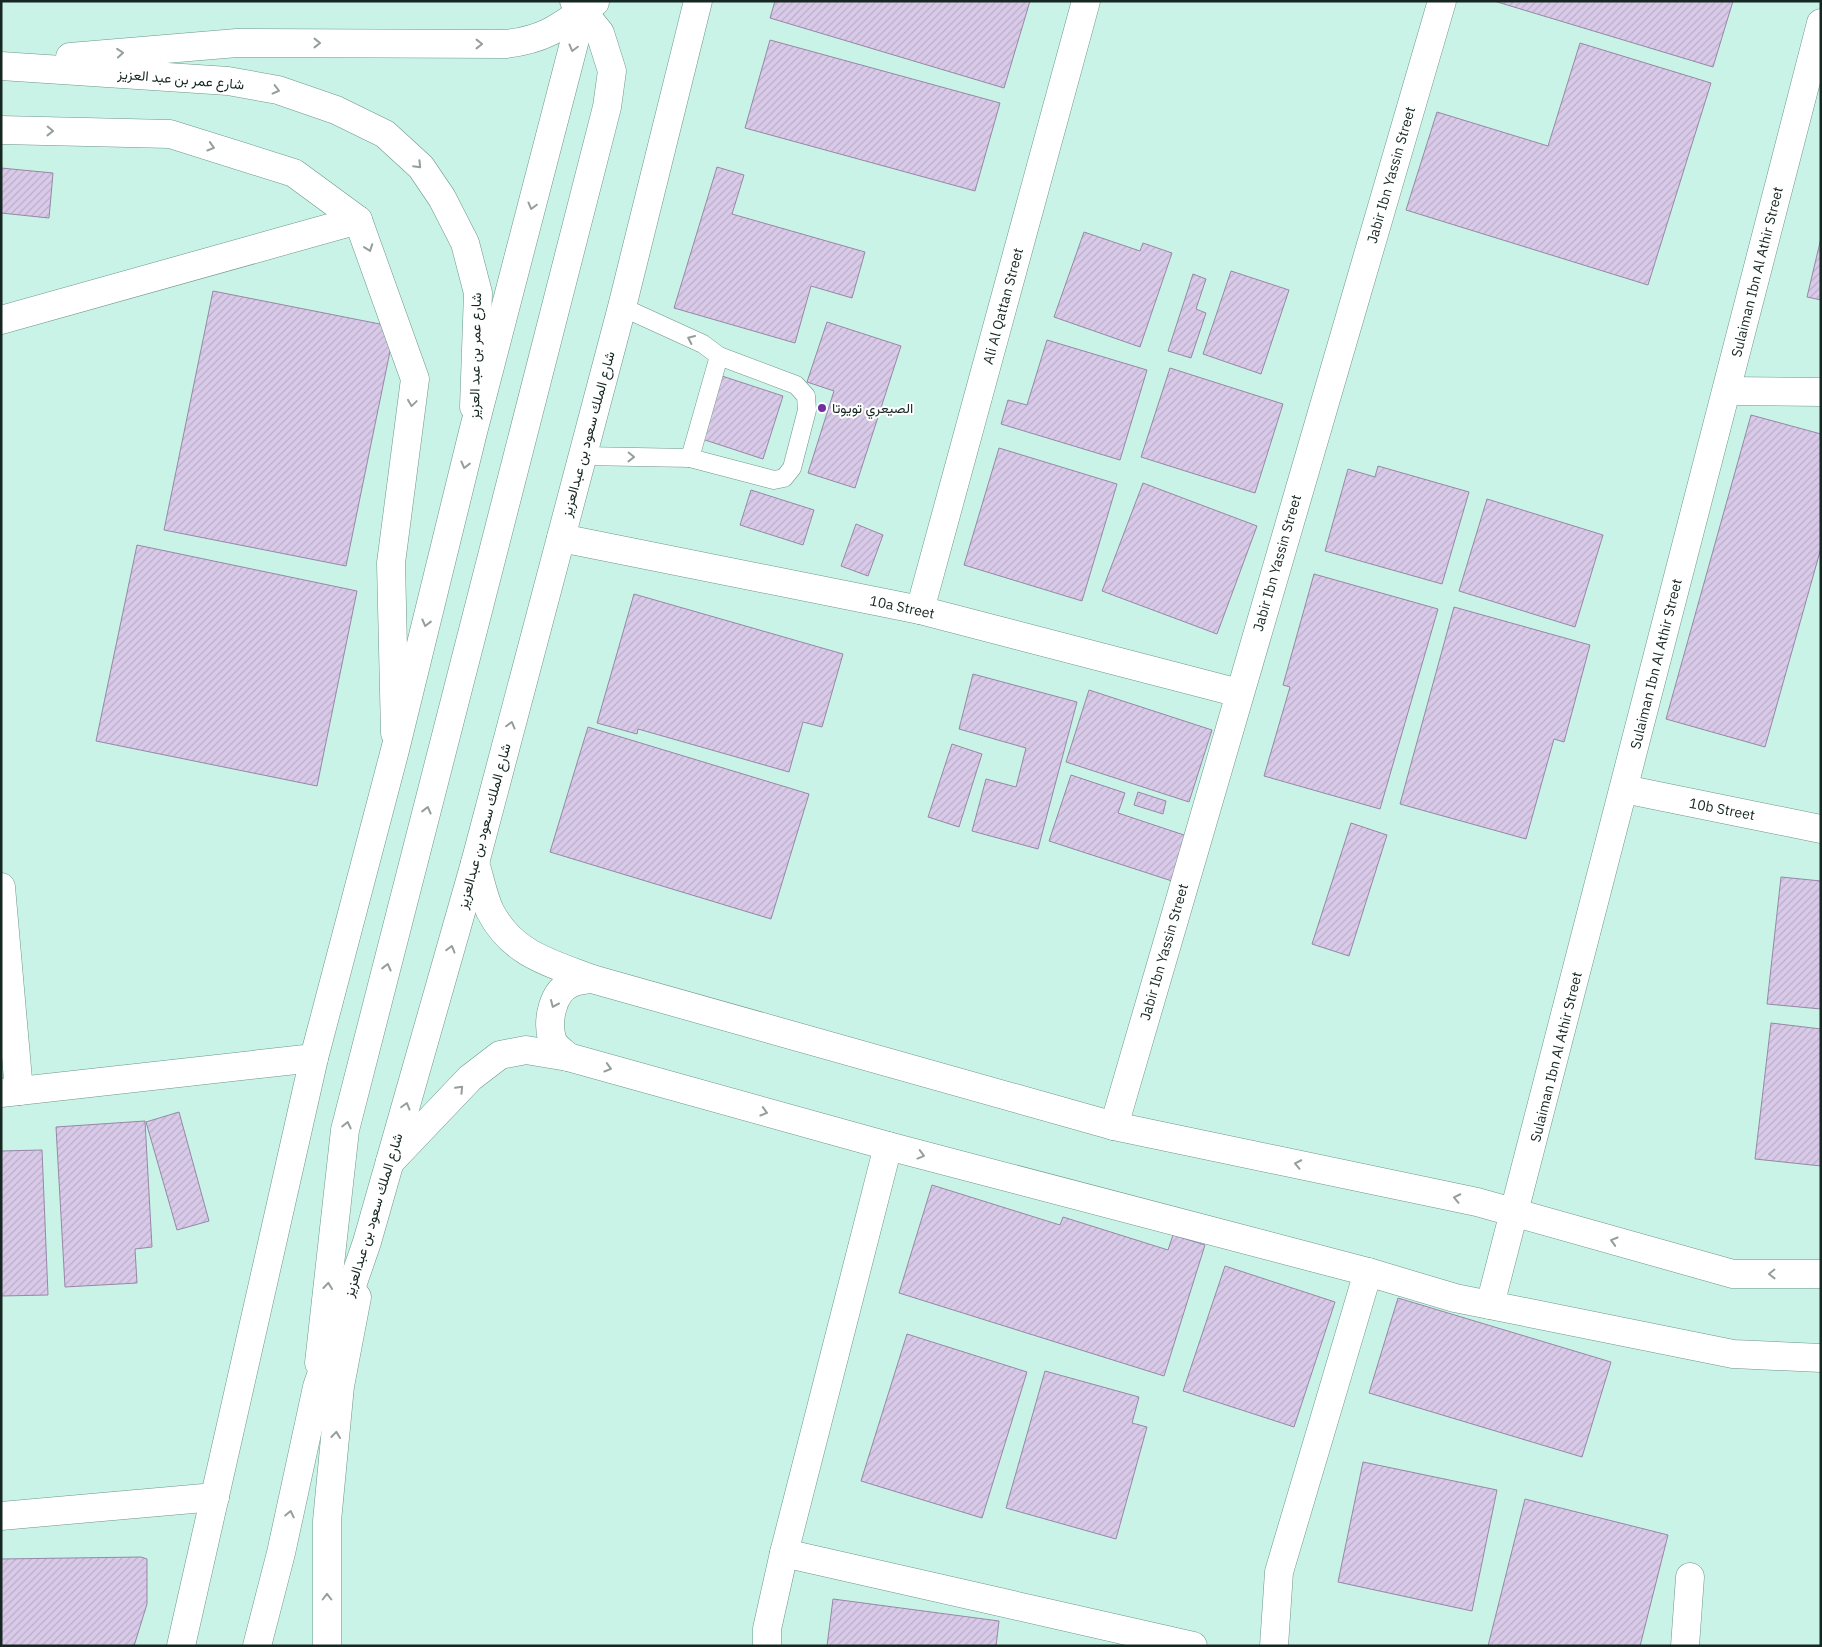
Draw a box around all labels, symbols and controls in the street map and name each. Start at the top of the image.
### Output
one-way arrow [313,38,321,48]
one-way arrow [476,39,483,49]
one-way arrow [568,44,579,53]
one-way arrow [116,47,124,58]
street label: شارع عمر بن عبد العزيز [116,64,245,95]
one-way arrow [272,84,281,95]
street label: Jabir Ibn Yassin Street [1363,104,1419,245]
one-way arrow [46,126,54,137]
one-way arrow [206,141,214,151]
one-way arrow [412,159,421,168]
street label: Sulaiman Ibn Al Athir Street [1727,185,1787,359]
one-way arrow [527,201,538,210]
one-way arrow [363,244,373,252]
street label: Ali Al Qattan Street [979,246,1027,366]
street label: شارع عمر بن عبد العزيز [465,292,487,421]
one-way arrow [688,335,697,345]
street label: شارع الملك سعود بن عبدالعزيز [557,349,621,520]
one-way arrow [407,399,418,407]
place label: الصيعري تويوتا [832,399,913,420]
marker: الصيعري تويوتا [816,402,828,414]
one-way arrow [628,452,636,462]
one-way arrow [460,460,471,469]
street label: Jabir Ibn Yassin Street [1249,492,1305,633]
street label: Sulaiman Ibn Al Athir Street [1626,577,1686,751]
street label: 10a Street [868,591,936,623]
one-way arrow [422,618,432,626]
one-way arrow [506,721,516,729]
street label: شارع الملك سعود بن عبدالعزيز [453,741,517,912]
street label: 10b Street [1688,794,1756,824]
one-way arrow [421,806,432,815]
street label: Jabir Ibn Yassin Street [1136,881,1192,1022]
one-way arrow [445,946,455,954]
one-way arrow [381,963,392,972]
street label: Sulaiman Ibn Al Athir Street [1526,970,1586,1144]
one-way arrow [550,999,561,1008]
one-way arrow [603,1062,612,1073]
one-way arrow [454,1085,463,1094]
one-way arrow [401,1102,411,1110]
one-way arrow [760,1106,768,1116]
one-way arrow [341,1120,352,1129]
street label: شارع الملك سعود بن عبدالعزيز [339,1131,408,1301]
one-way arrow [917,1149,925,1160]
one-way arrow [1294,1160,1303,1170]
one-way arrow [1453,1193,1462,1204]
one-way arrow [1611,1236,1619,1246]
one-way arrow [1768,1269,1776,1279]
one-way arrow [322,1282,333,1290]
one-way arrow [330,1431,341,1439]
one-way arrow [284,1509,294,1518]
one-way arrow [322,1593,332,1600]

